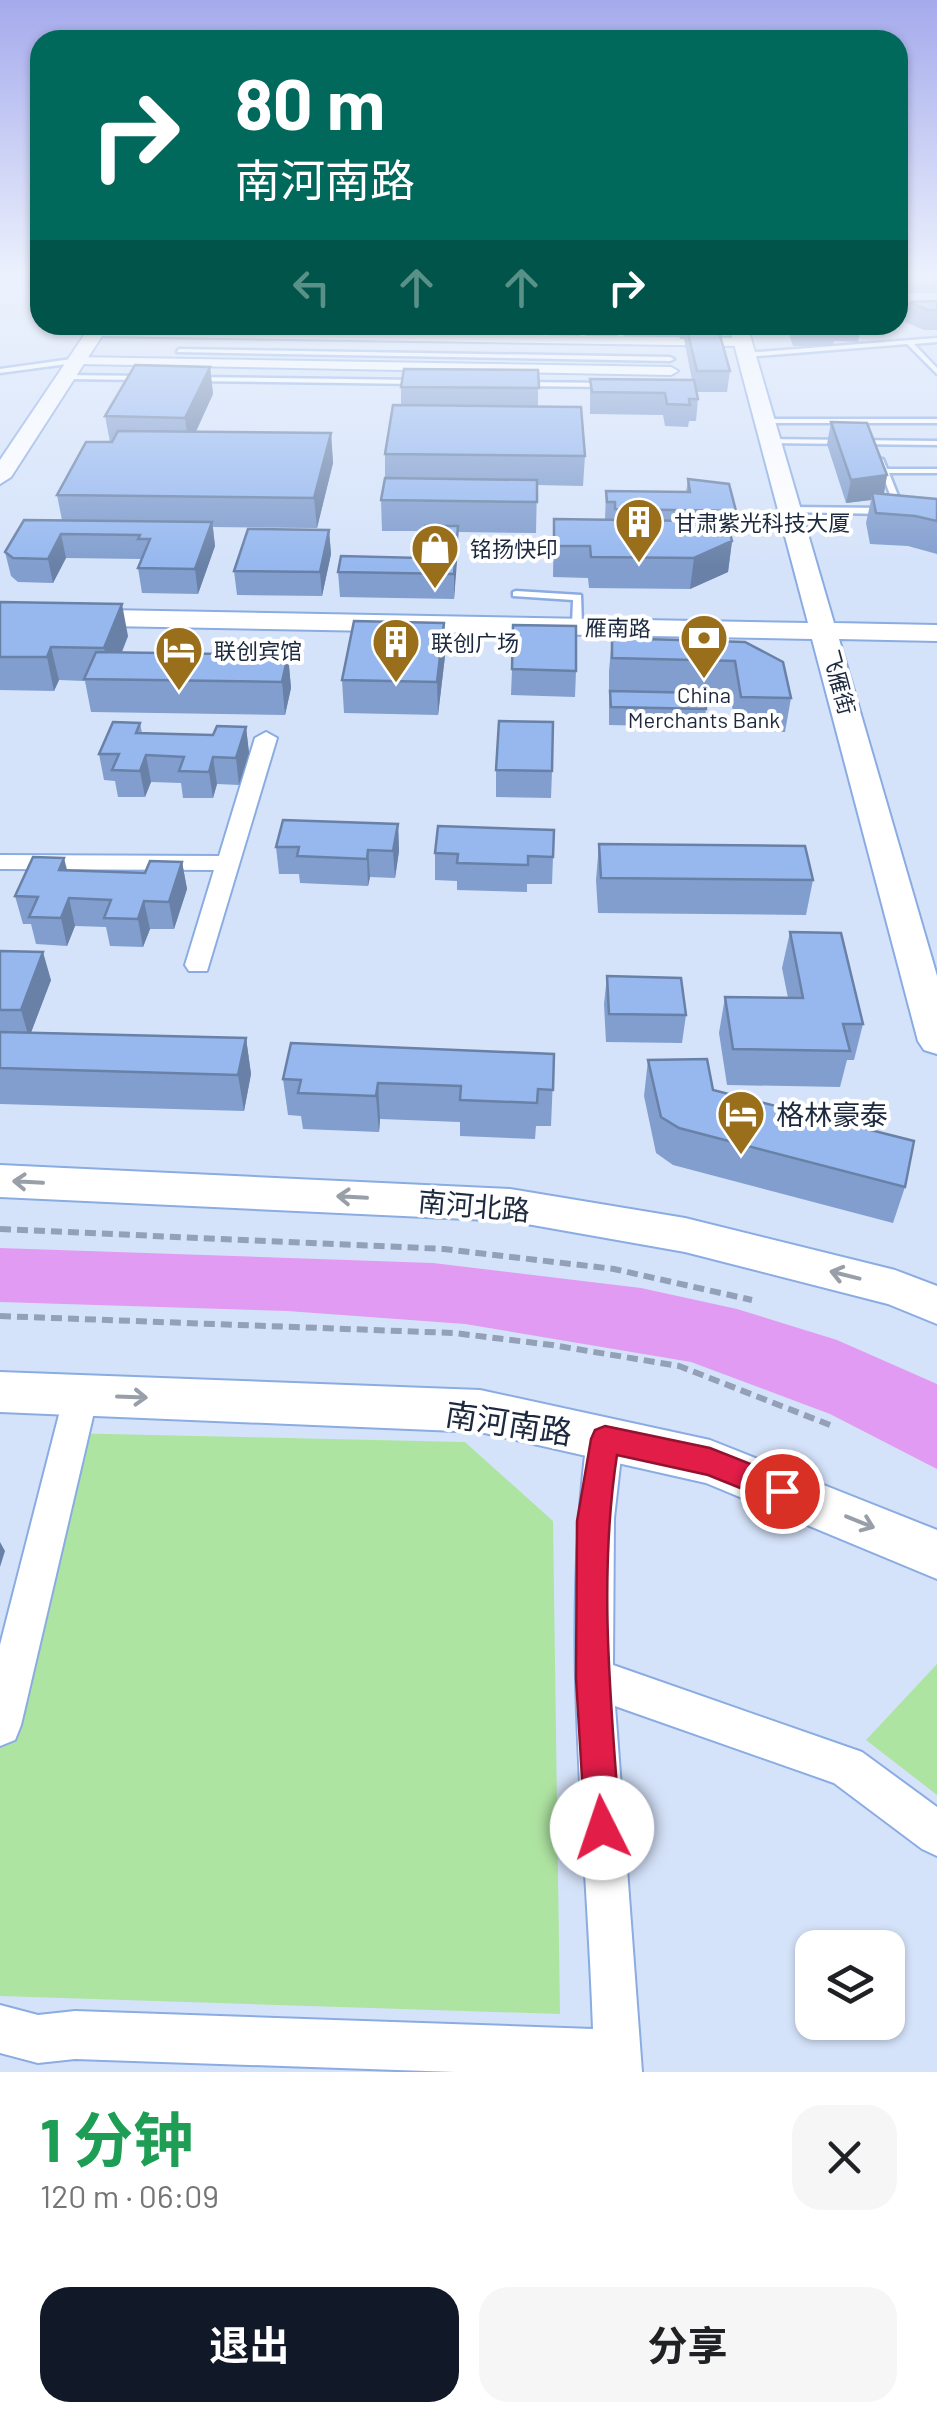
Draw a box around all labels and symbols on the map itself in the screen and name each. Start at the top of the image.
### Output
building icon: 甘肃紫光科技大厦 [613,496,665,564]
place label: 甘肃紫光科技大厦 [674,509,850,535]
shop icon: 铭扬快印 [409,522,461,590]
place label: 铭扬快印 [470,535,558,561]
bank icon: China Merchants Bank [678,612,730,680]
street label: 雁南路 [585,613,651,641]
building icon: 联创广场 [370,616,422,684]
hotel icon: 联创宾馆 [153,624,205,692]
place label: 联创广场 [431,629,519,655]
place label: 联创宾馆 [214,637,302,663]
street label: 飞雁街 [819,647,861,717]
place label: China Merchants Bank [628,681,780,732]
hotel icon: 格林豪泰 [715,1088,767,1156]
place label: 格林豪泰 [776,1097,888,1131]
one-way arrow [12,1172,44,1191]
street label: 南河北路 [417,1183,531,1227]
one-way arrow [337,1187,369,1206]
one-way arrow [829,1265,861,1284]
one-way arrow [116,1388,148,1407]
street label: 南河南路 [443,1393,575,1451]
pin [740,1449,825,1534]
one-way arrow [844,1514,875,1532]
position arrow [550,1776,654,1880]

